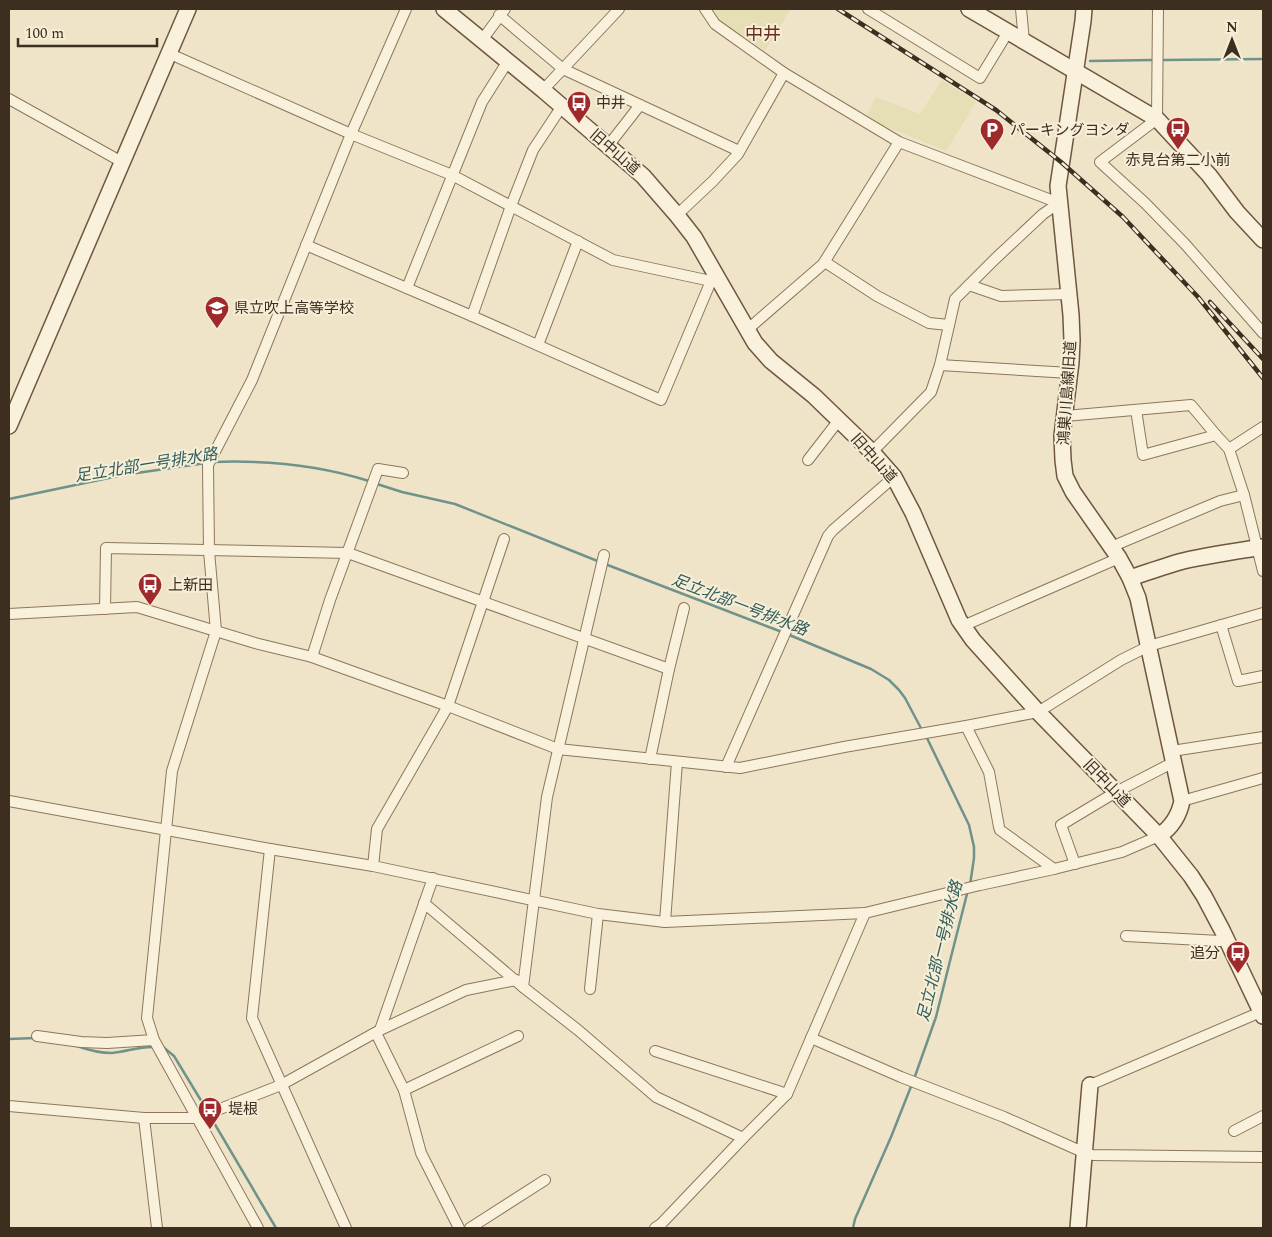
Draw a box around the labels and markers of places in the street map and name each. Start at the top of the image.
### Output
bus stop icon: 中井 [566,90,592,124]
place label: 中井 [596,92,626,115]
bus stop icon: 赤見台第二小前 [1165,116,1191,150]
parking icon: パーキングヨシダ [979,117,1005,151]
place label: パーキングヨシダ [1010,119,1130,142]
place label: 赤見台第二小前 [1125,149,1231,172]
school or university icon: 県立吹上高等学校 [204,295,230,329]
place label: 県立吹上高等学校 [234,297,354,320]
bus stop icon: 上新田 [137,572,163,606]
place label: 上新田 [168,574,213,597]
bus stop icon: 追分 [1225,940,1251,974]
place label: 追分 [1190,942,1220,965]
bus stop icon: 堤根 [197,1096,223,1130]
place label: 堤根 [228,1098,258,1121]

